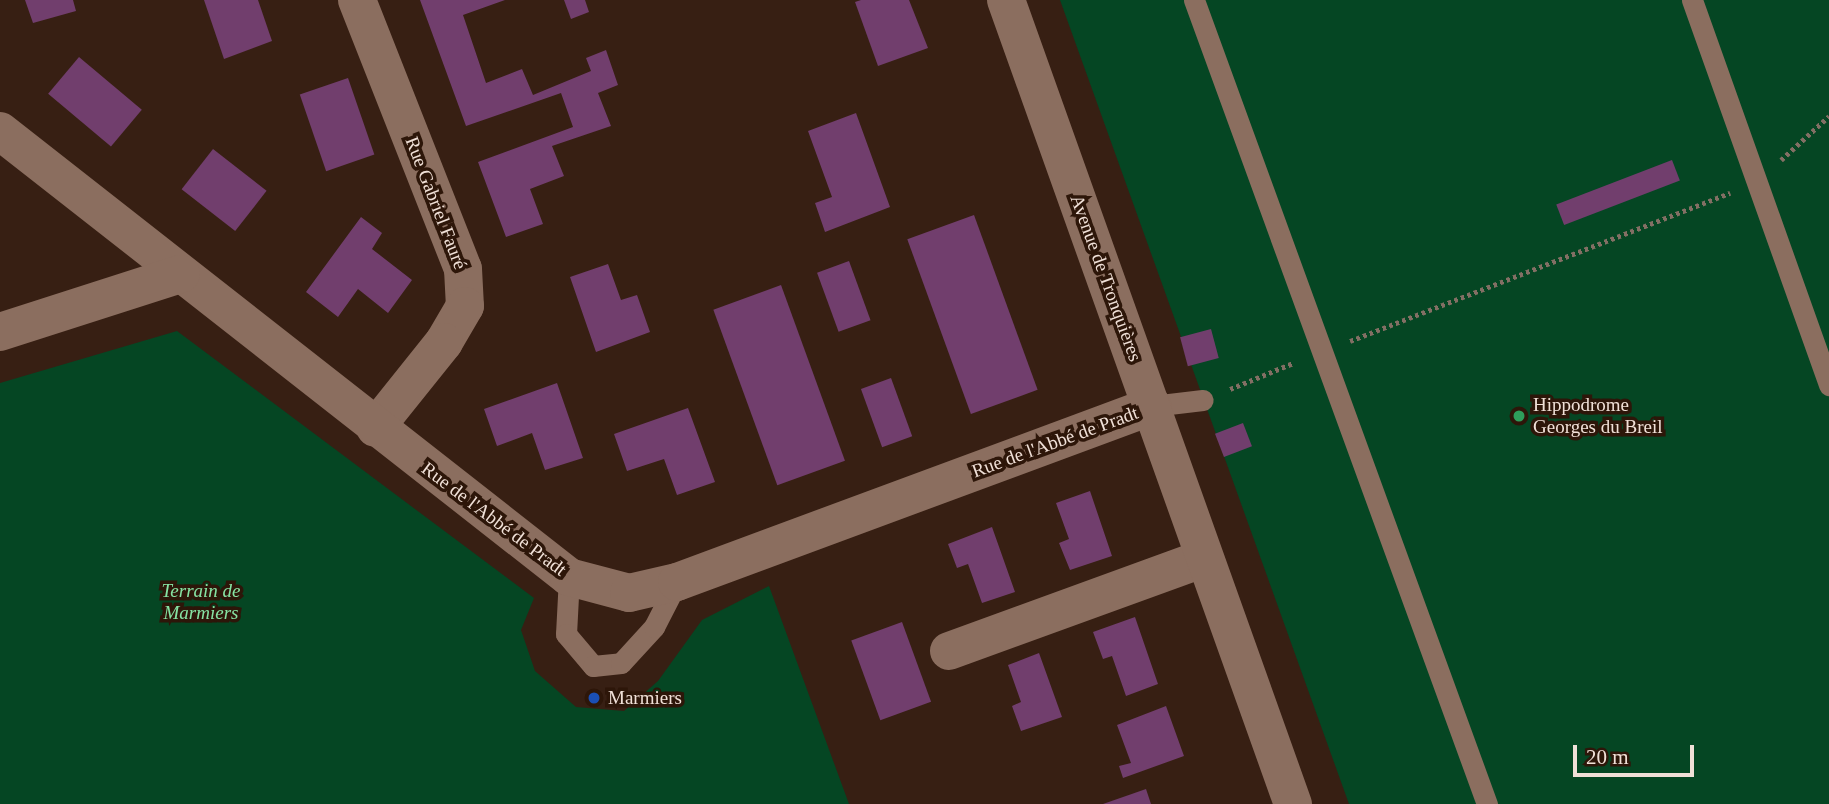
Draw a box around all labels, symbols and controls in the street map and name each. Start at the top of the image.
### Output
street label: Rue Gabriel Fauré [400,133,472,273]
street label: Avenue de Tronquières [1065,191,1147,365]
place label: Hippodrome Georges du Breil [1533,394,1662,438]
street label: Rue de l'Abbé de Pradt [969,401,1141,483]
marker: Hippodrome Georges du Breil [1511,408,1527,424]
street label: Rue de l'Abbé de Pradt [417,457,571,581]
park label: Terrain de Marmiers [161,580,241,624]
place label: Marmiers [608,687,682,709]
marker: Marmiers [586,690,602,706]
scale bar [1577,730,1698,774]
text: 20 m [1586,745,1629,769]

